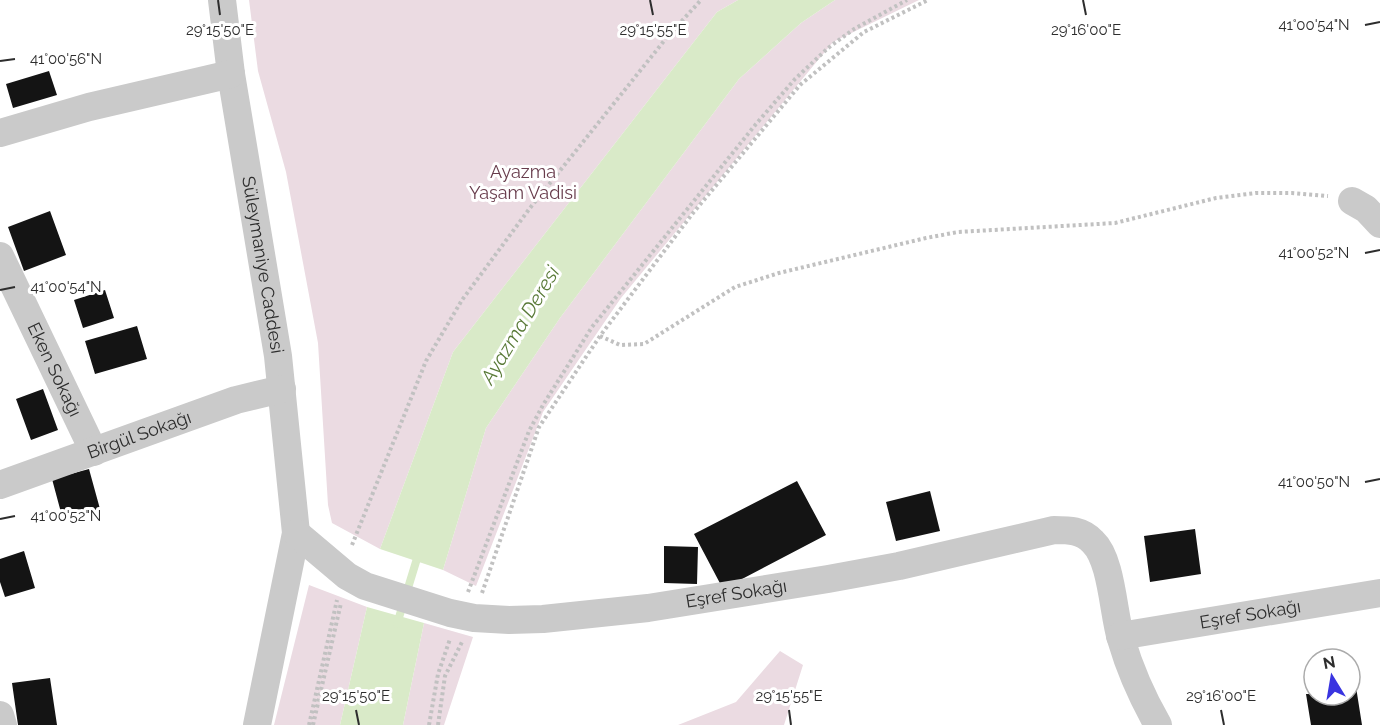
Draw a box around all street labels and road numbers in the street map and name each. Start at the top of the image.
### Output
street label: Süleymaniye Caddesi [238,174,288,355]
street label: Eken Sokağı [23,319,86,420]
street label: Birgül Sokağı [84,406,194,463]
street label: Eşref Sokağı [684,575,788,612]
street label: Eşref Sokağı [1198,595,1302,633]

